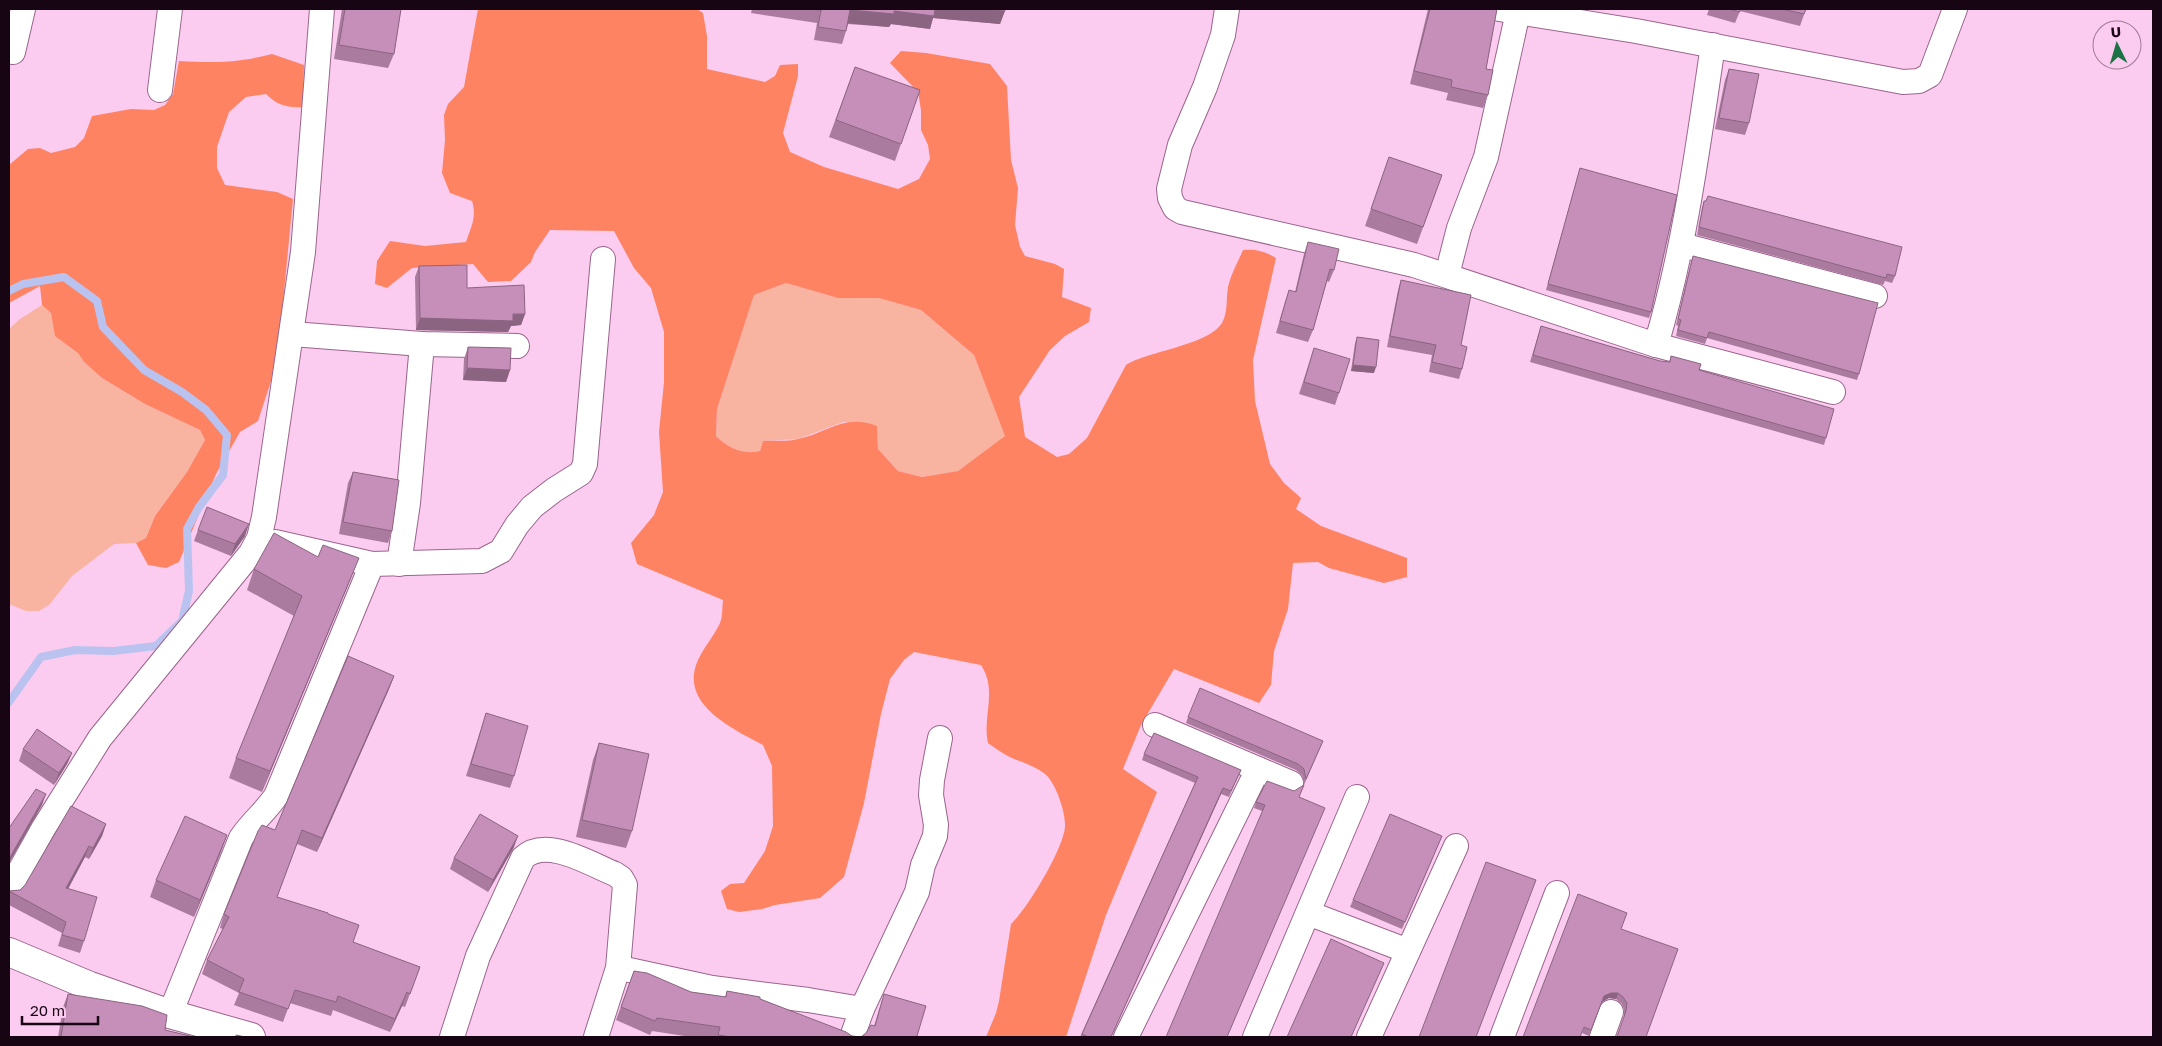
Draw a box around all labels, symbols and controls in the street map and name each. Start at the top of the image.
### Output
north arrow [2092,20,2142,70]
text: U [2110,23,2122,40]
scale bar [22,994,99,1026]
text: 20 m [30,1001,65,1019]

